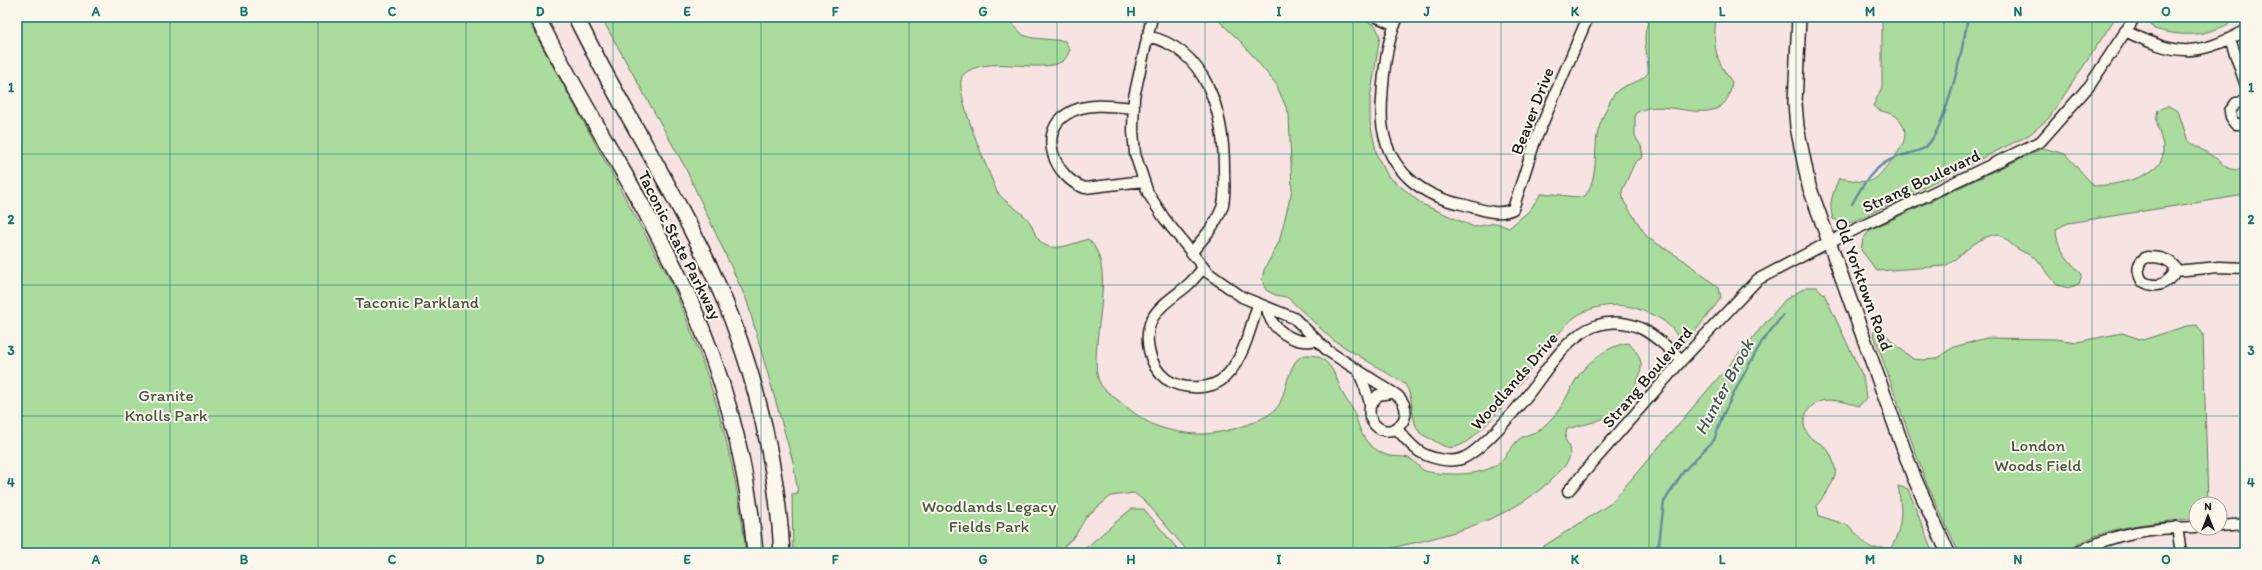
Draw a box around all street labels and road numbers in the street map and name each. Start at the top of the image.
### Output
street label: Beaver Drive [1506,64,1558,158]
street label: Strang Boulevard [1859,145,1983,217]
street label: Taconic State Parkway [634,167,726,323]
street label: Old Yorktown Road [1831,215,1897,353]
street label: Strang Boulevard [1598,322,1696,432]
street label: Woodlands Drive [1466,328,1562,434]

